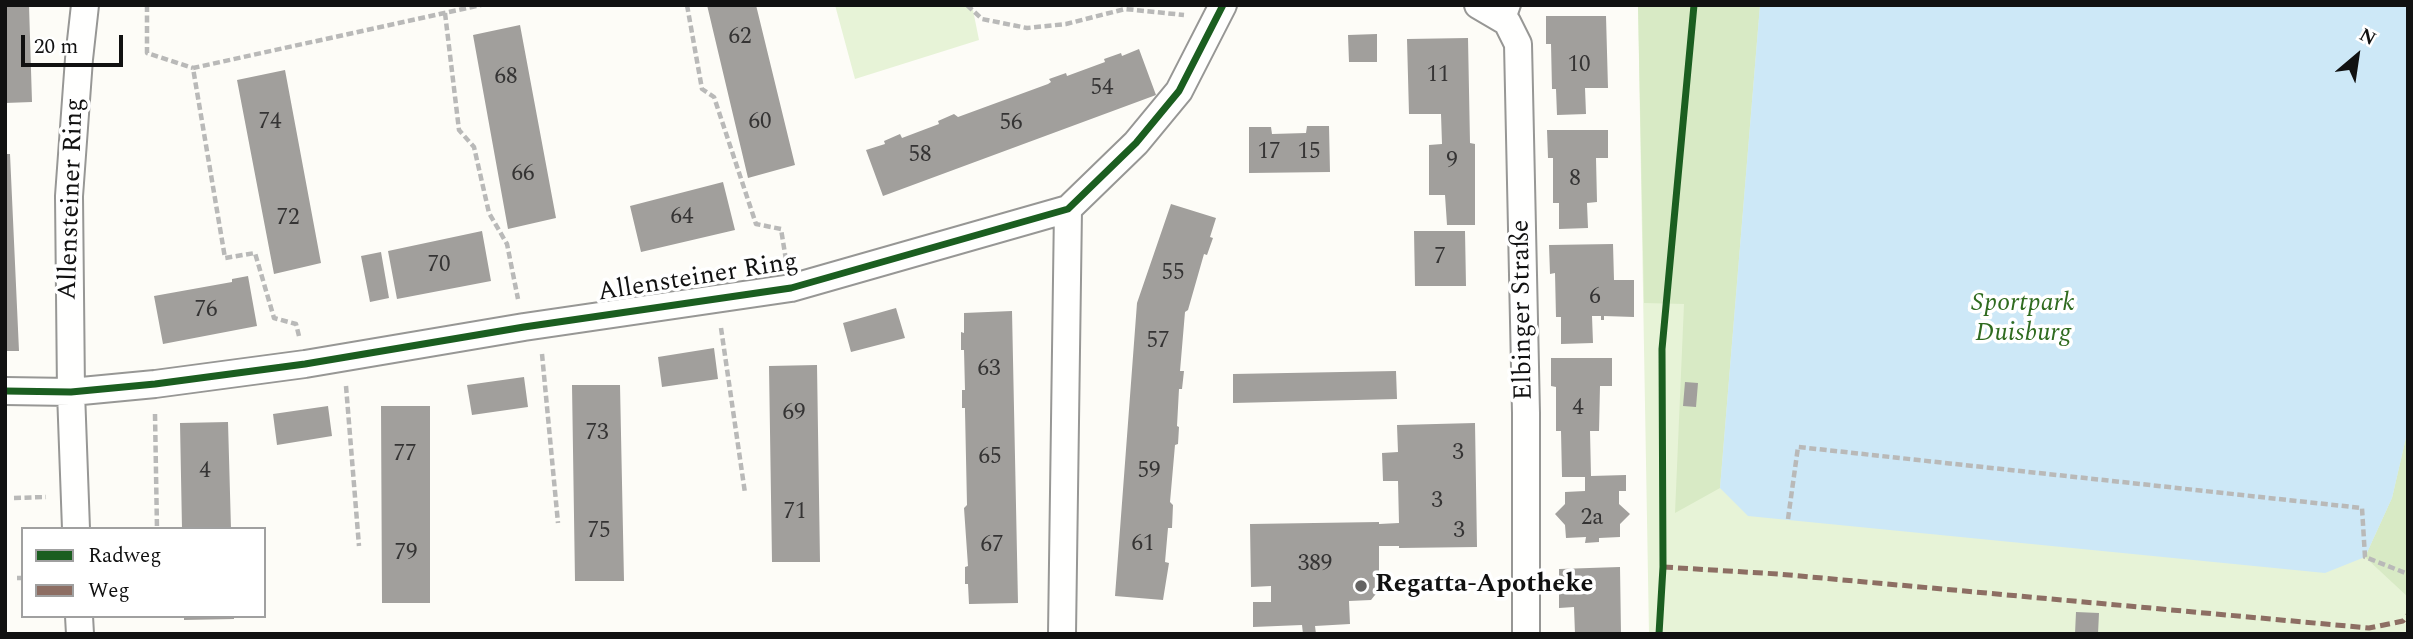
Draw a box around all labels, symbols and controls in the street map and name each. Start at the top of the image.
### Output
scale bar [24,21,126,65]
north arrow [2322,21,2392,91]
text: N [2354,21,2381,54]
house number: 62 [729,24,751,52]
text: 20 m [34,31,78,63]
house number: 10 [1568,52,1590,80]
house number: 11 [1427,62,1449,90]
house number: 68 [495,64,517,92]
house number: 54 [1091,75,1113,103]
street label: Allensteiner Ring [54,97,92,301]
house number: 74 [259,109,281,137]
house number: 60 [749,109,771,137]
house number: 56 [1000,110,1022,138]
house number: 17 [1258,139,1280,167]
house number: 15 [1298,139,1320,167]
house number: 58 [909,142,931,170]
house number: 9 [1446,148,1458,176]
house number: 66 [512,161,534,189]
house number: 8 [1569,166,1581,194]
house number: 64 [671,204,693,232]
house number: 72 [277,205,299,233]
street label: Elbinger Straße [1507,219,1541,401]
house number: 7 [1434,244,1446,272]
street label: Allensteiner Ring [596,248,800,310]
house number: 70 [428,252,450,280]
house number: 55 [1162,260,1184,288]
house number: 6 [1589,284,1601,312]
park label: Sportpark Duisburg [1971,289,2075,350]
house number: 76 [195,297,217,325]
house number: 57 [1147,328,1169,356]
house number: 63 [978,356,1000,384]
house number: 4 [1572,395,1584,423]
house number: 69 [783,400,805,428]
house number: 73 [586,420,608,448]
house number: 3 [1452,440,1464,468]
house number: 77 [394,441,416,469]
house number: 65 [979,444,1001,472]
house number: 4 [199,458,211,486]
house number: 59 [1138,458,1160,486]
house number: 3 [1431,488,1443,516]
house number: 71 [784,499,806,527]
house number: 2a [1581,505,1603,533]
house number: 75 [588,518,610,546]
house number: 3 [1453,518,1465,546]
legend [21,527,266,618]
house number: 61 [1132,531,1154,559]
house number: 67 [981,532,1003,560]
text: Radweg [88,540,162,572]
house number: 79 [395,540,417,568]
house number: 389 [1298,551,1332,579]
place label: Regatta-Apotheke [1375,570,1593,602]
text: Weg [88,575,130,607]
marker: Regatta-Apotheke [1353,578,1369,594]

